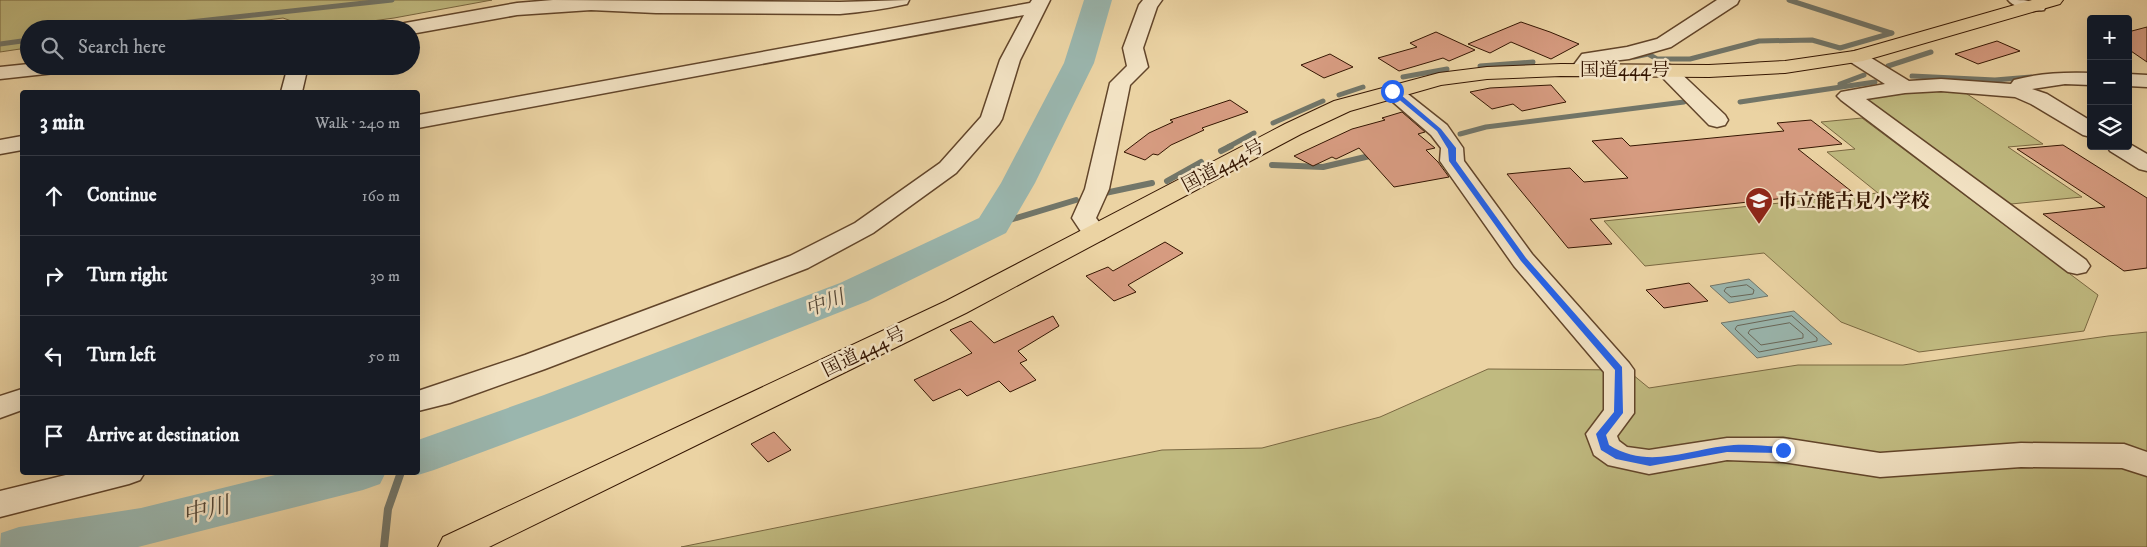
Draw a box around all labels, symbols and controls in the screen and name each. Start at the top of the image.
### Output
map controls [2087,15,2132,150]
button: + [2087,15,2132,60]
search box [20,20,420,75]
icon: search [38,34,66,62]
text: Search here [78,36,166,59]
street label: 国道444号 [1580,59,1670,82]
button: − [2087,60,2132,105]
route start [1381,80,1404,103]
button: layers [2087,105,2132,150]
text: 3 min [40,110,85,136]
text: Walk · 240 m [315,113,400,133]
street label: 国道444号 [1178,135,1268,197]
icon: ahead [40,182,68,210]
text: Continue [87,184,157,207]
text: 160 m [362,186,400,206]
school or university icon: 市立能古見小学校 [1744,186,1774,225]
place label: 市立能古見小学校 [1778,190,1930,213]
icon: right [40,262,68,290]
text: Turn right [87,264,167,287]
text: 30 m [370,266,400,286]
water label: 中川 [802,284,850,323]
street label: 国道444号 [819,322,909,382]
icon: left [40,342,68,370]
text: Turn left [87,344,156,367]
text: 50 m [368,346,400,366]
icon: arrive [40,422,68,450]
text: Arrive at destination [87,424,239,447]
route end [1772,439,1795,462]
water label: 中川 [179,490,236,531]

